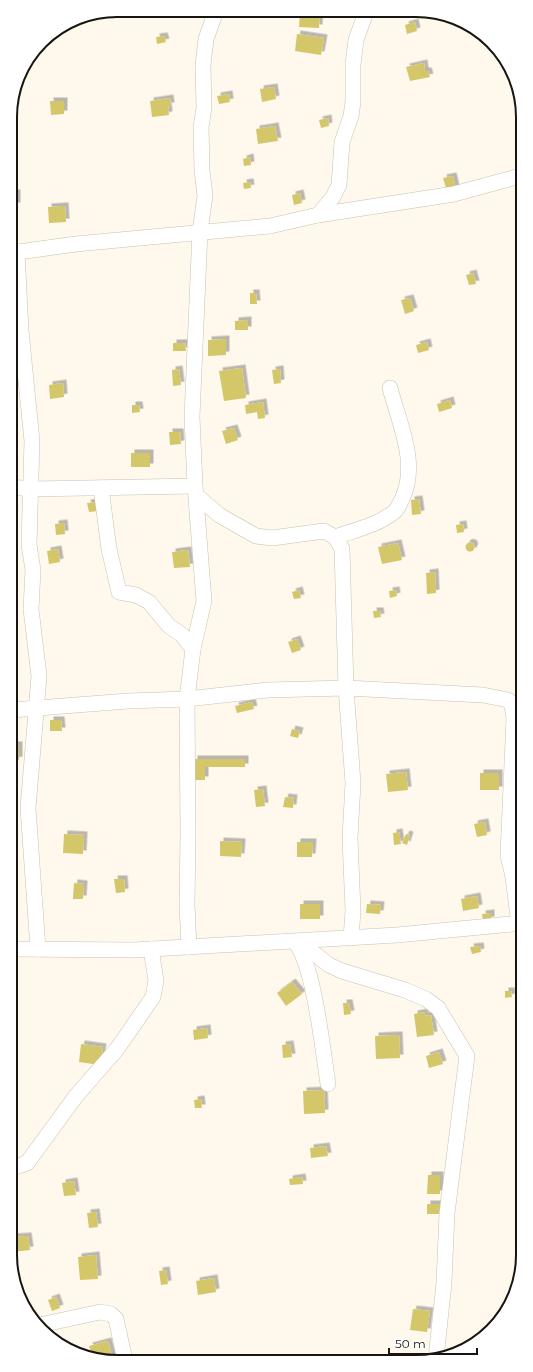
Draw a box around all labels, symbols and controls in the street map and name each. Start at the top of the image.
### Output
scale bar [389,1330,477,1356]
text: 50 m [395,1336,426,1351]

